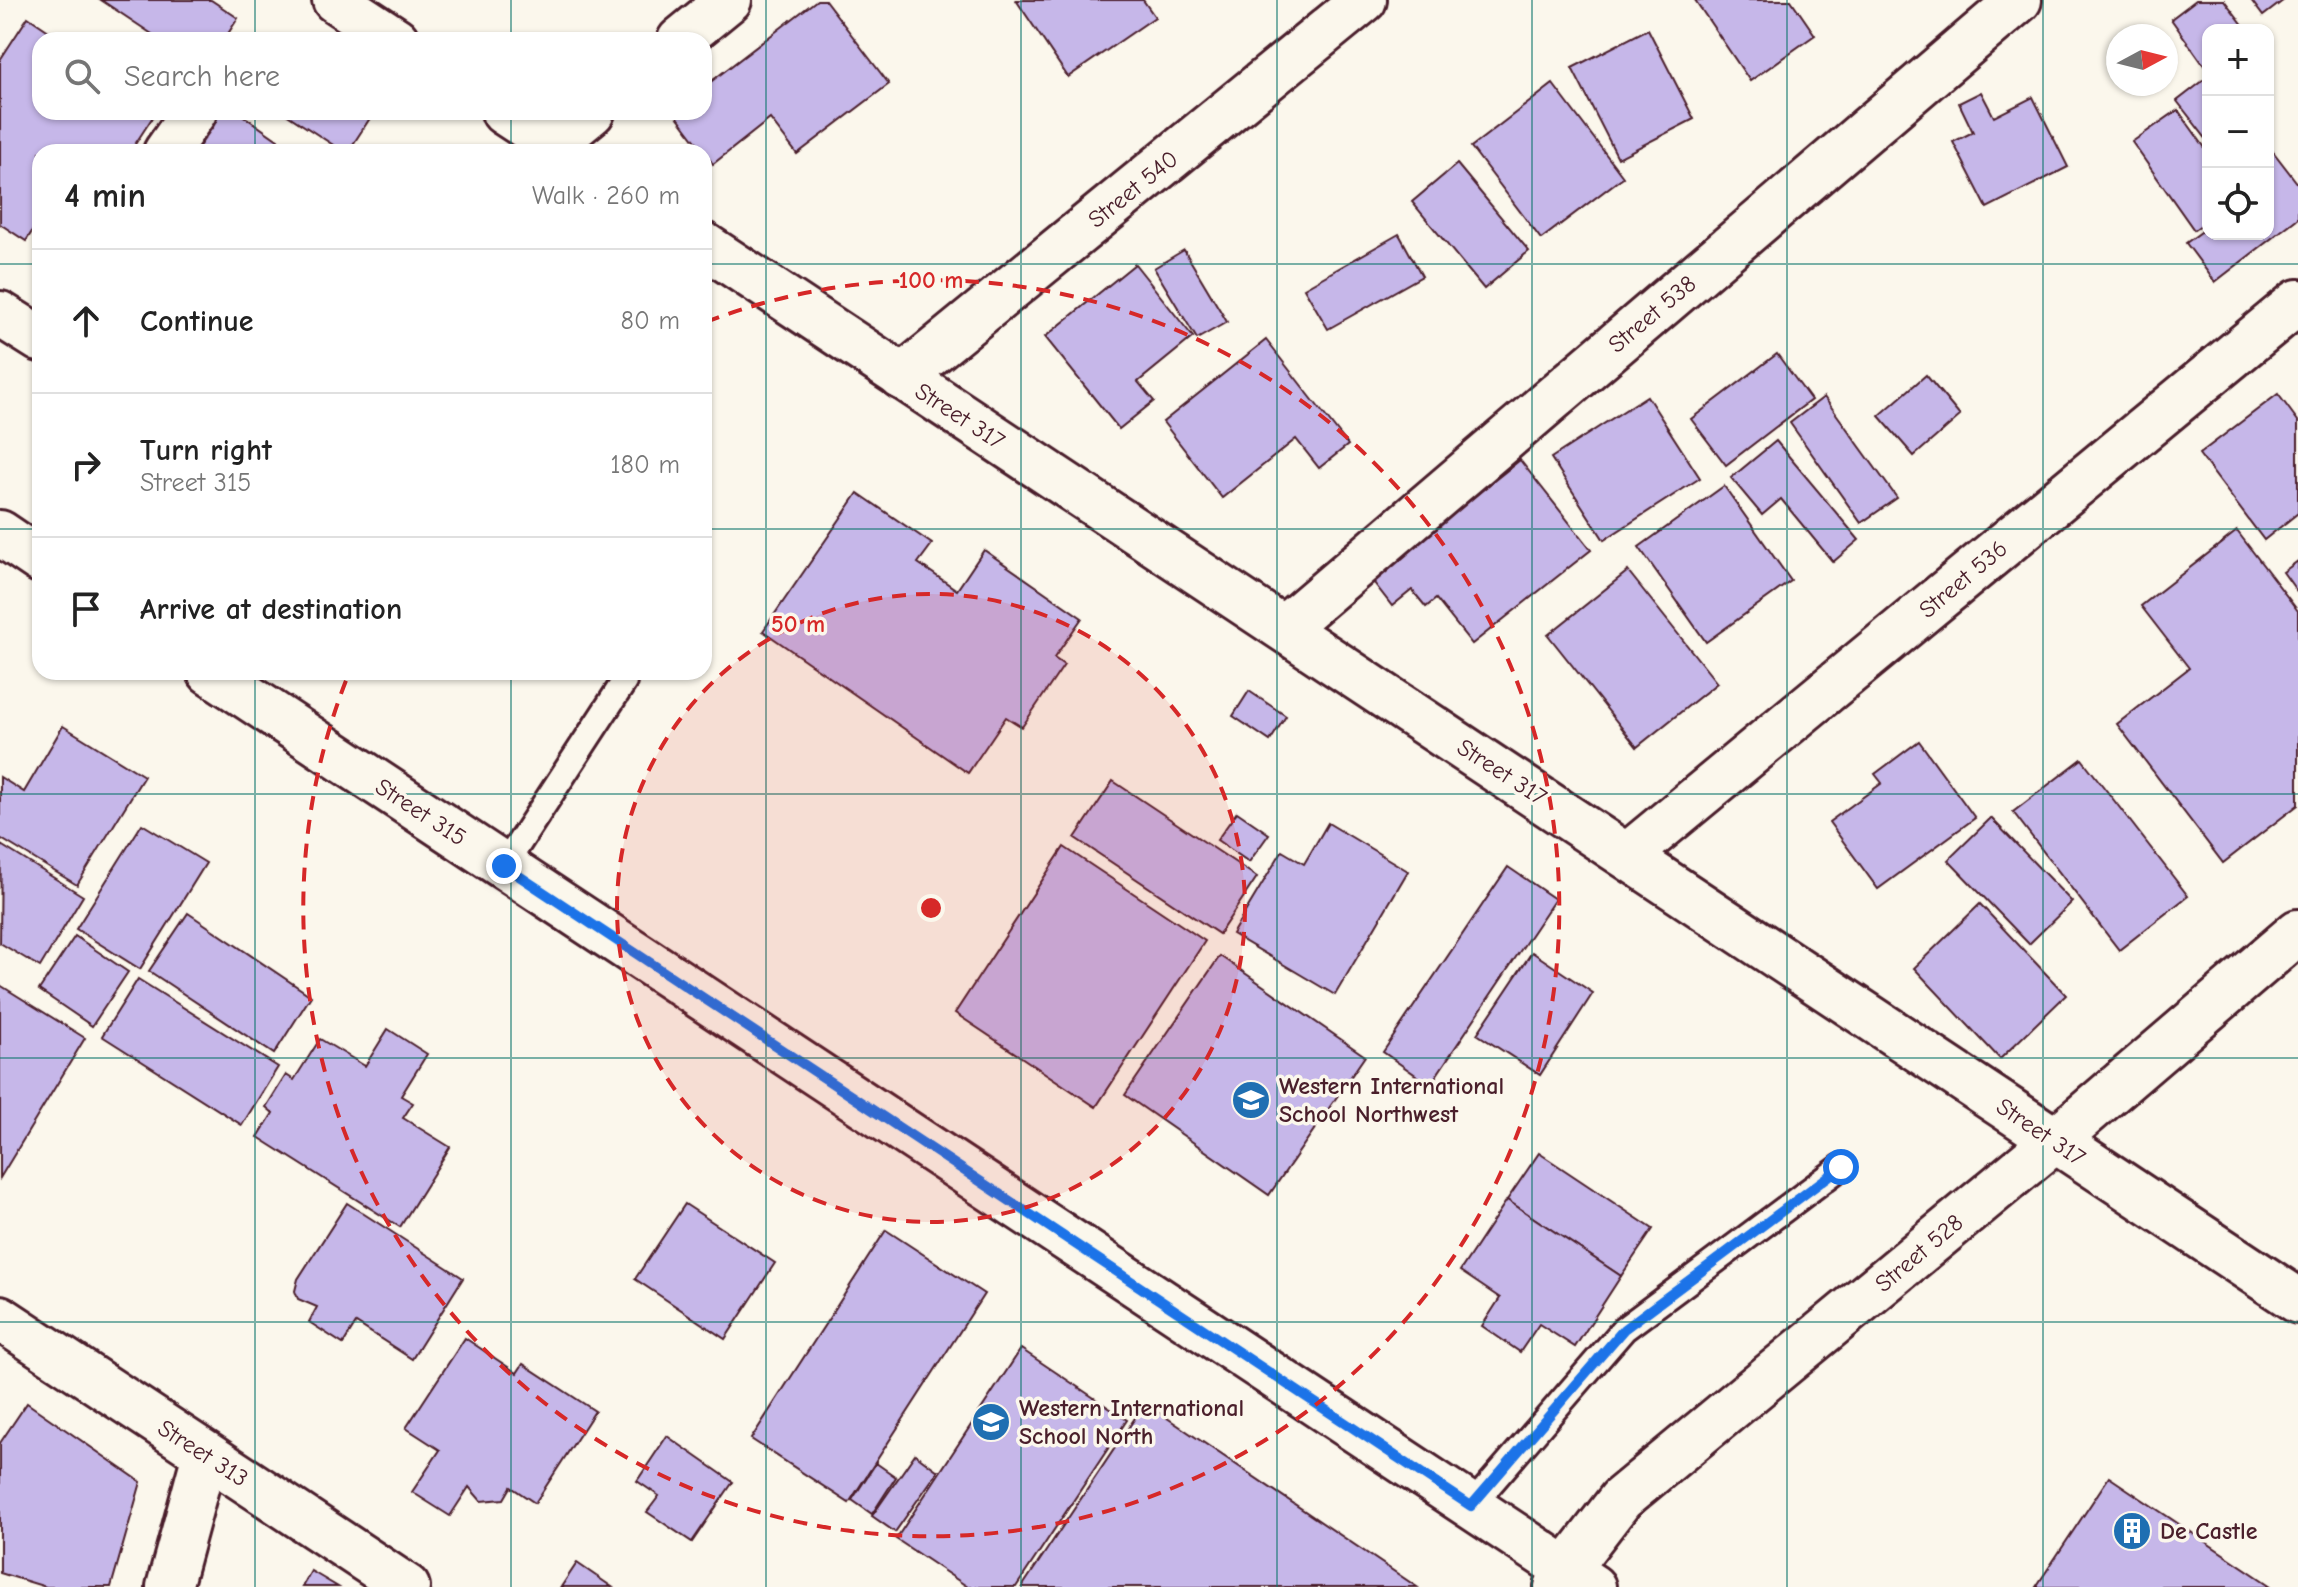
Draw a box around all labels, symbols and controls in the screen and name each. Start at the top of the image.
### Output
north arrow [2106,24,2178,96]
map controls [2202,24,2274,240]
button: + [2202,24,2274,96]
search box [32,32,712,120]
icon: search [60,54,104,98]
text: Search here [124,59,280,94]
button: − [2202,96,2274,168]
street label: Street 540 [1082,144,1184,234]
button: locate [2202,168,2274,240]
text: 4 min [64,176,146,216]
text: Walk · 260 m [532,181,680,211]
text: 100 m [899,266,963,294]
street label: Street 538 [1603,269,1701,359]
icon: ahead [64,299,108,343]
text: Continue [140,304,254,339]
text: 80 m [621,306,680,336]
street label: Street 317 [910,377,1010,455]
text: Turn right [140,433,272,468]
icon: right [64,443,108,487]
text: 180 m [610,450,680,480]
text: Street 315 [140,468,251,498]
street label: Street 536 [1913,534,2013,624]
icon: arrive [64,587,108,631]
text: Arrive at destination [140,592,402,627]
text: 50 m [771,610,825,638]
street label: Street 317 [1452,733,1552,811]
street label: Street 315 [370,772,472,852]
route end [486,848,522,884]
centre of rings [917,894,945,922]
place label: Western International School Northwest [1279,1072,1504,1128]
school or university icon: Western International School Northwest [1230,1079,1272,1121]
street label: Street 317 [1991,1092,2091,1172]
route start [1823,1149,1859,1185]
street label: Street 528 [1869,1208,1969,1298]
place label: Western International School North [1019,1394,1244,1450]
school or university icon: Western International School North [970,1401,1012,1443]
street label: Street 313 [153,1414,253,1492]
building icon: De Castle [2111,1510,2153,1552]
place label: De Castle [2160,1517,2258,1545]

